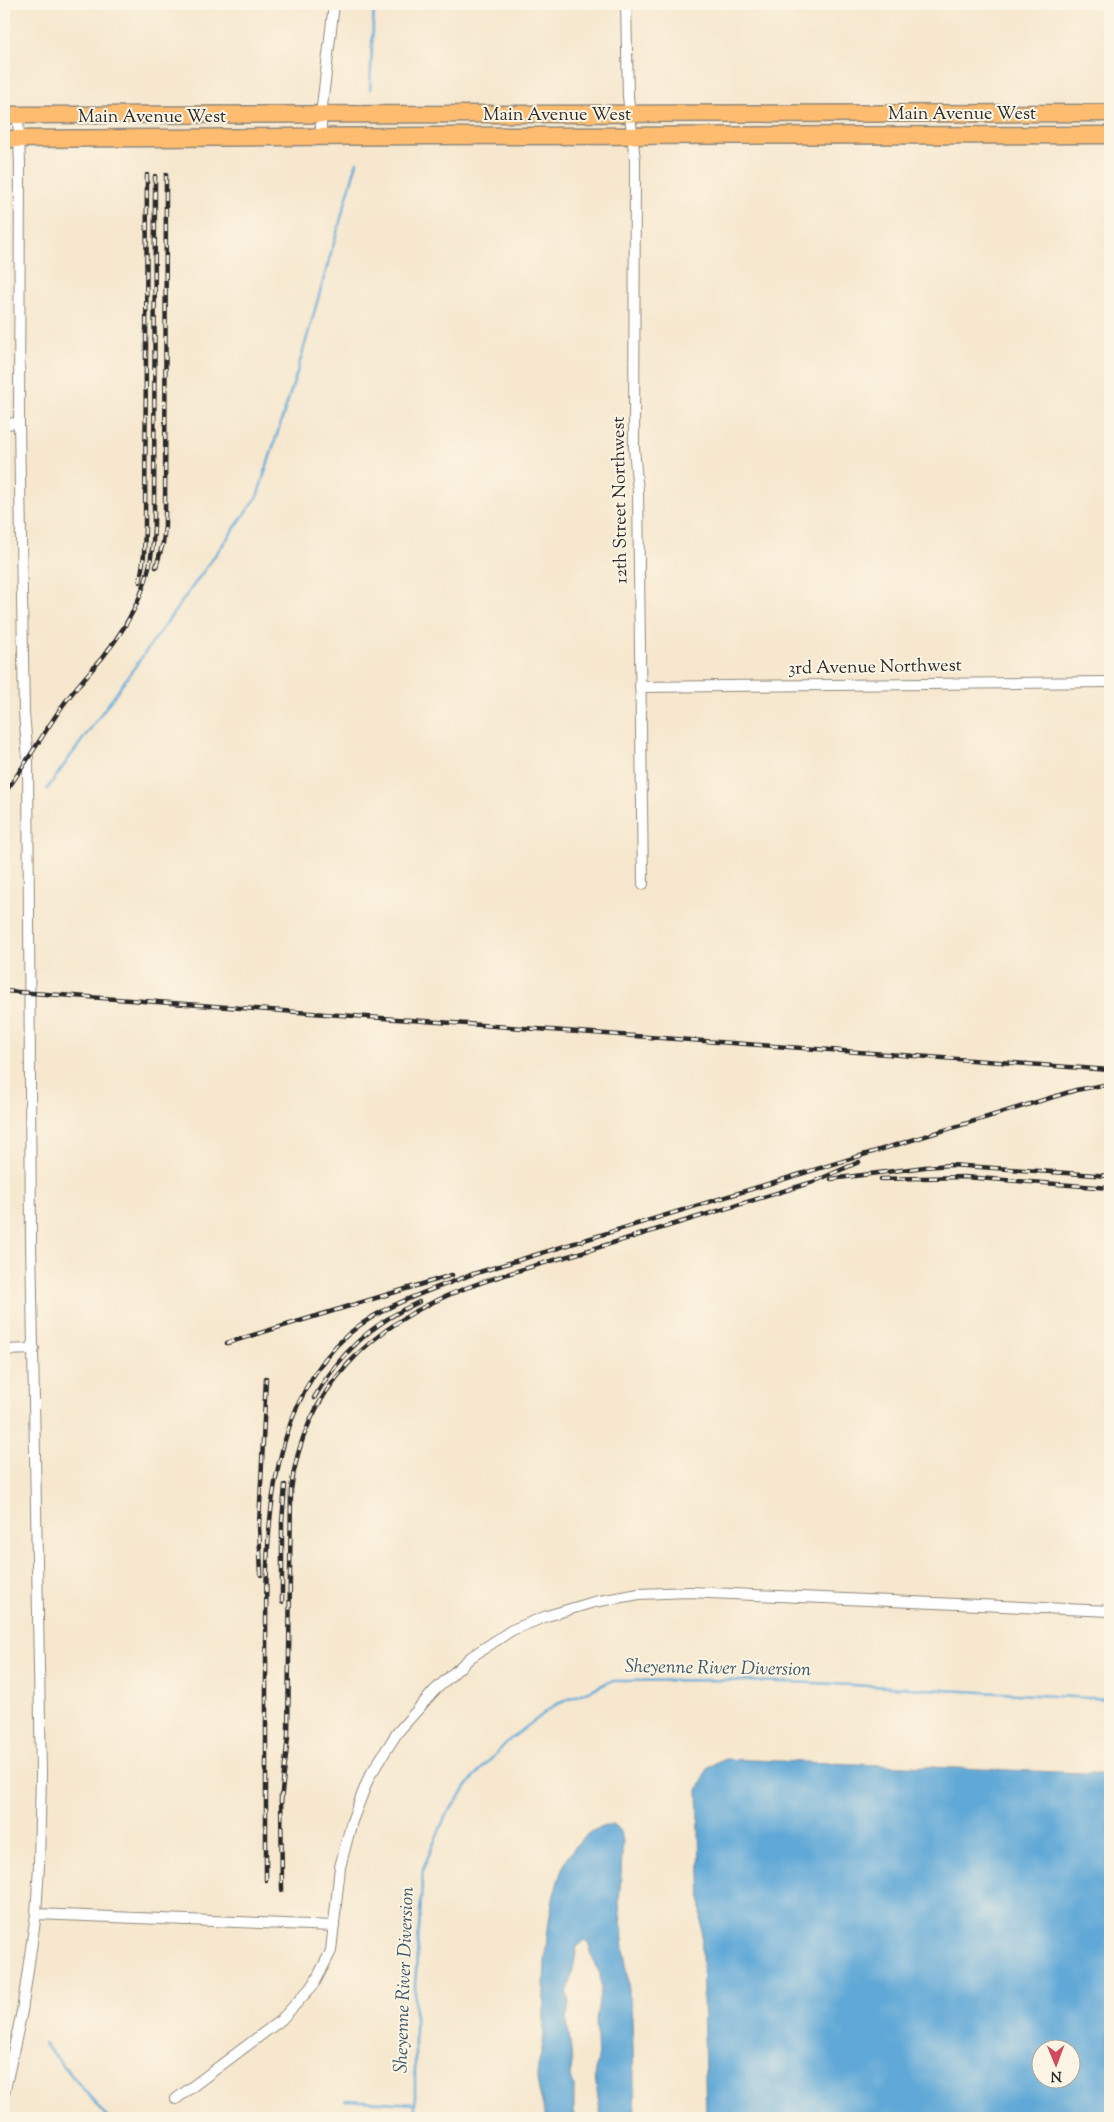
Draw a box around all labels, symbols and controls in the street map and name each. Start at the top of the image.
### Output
street label: Main Avenue West [888,102,1036,128]
street label: Main Avenue West [483,103,631,129]
street label: Main Avenue West [78,105,226,131]
street label: 12th Street Northwest [607,416,635,584]
street label: 3rd Avenue Northwest [788,653,962,683]
water label: Sheyenne River Diversion [625,1654,811,1684]
water label: Sheyenne River Diversion [388,1886,422,2074]
north arrow [1032,2040,1082,2090]
text: N [1050,2065,1062,2085]

